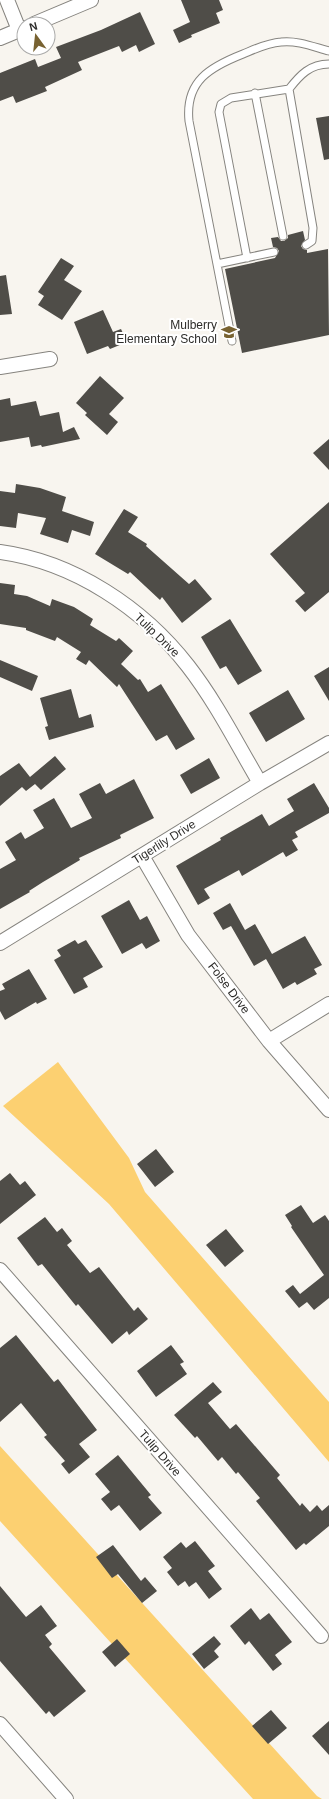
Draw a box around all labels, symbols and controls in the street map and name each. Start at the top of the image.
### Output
north arrow [16,16,56,56]
text: N [28,20,39,33]
place label: Mulberry Elementary School [116,318,217,346]
school or university icon: Mulberry Elementary School [220,323,238,341]
street label: Tulip Drive [132,610,183,660]
street label: Tigerlily Drive [130,817,199,867]
street label: Folse Drive [205,960,253,1017]
street label: Tulip Drive [136,1427,184,1479]

